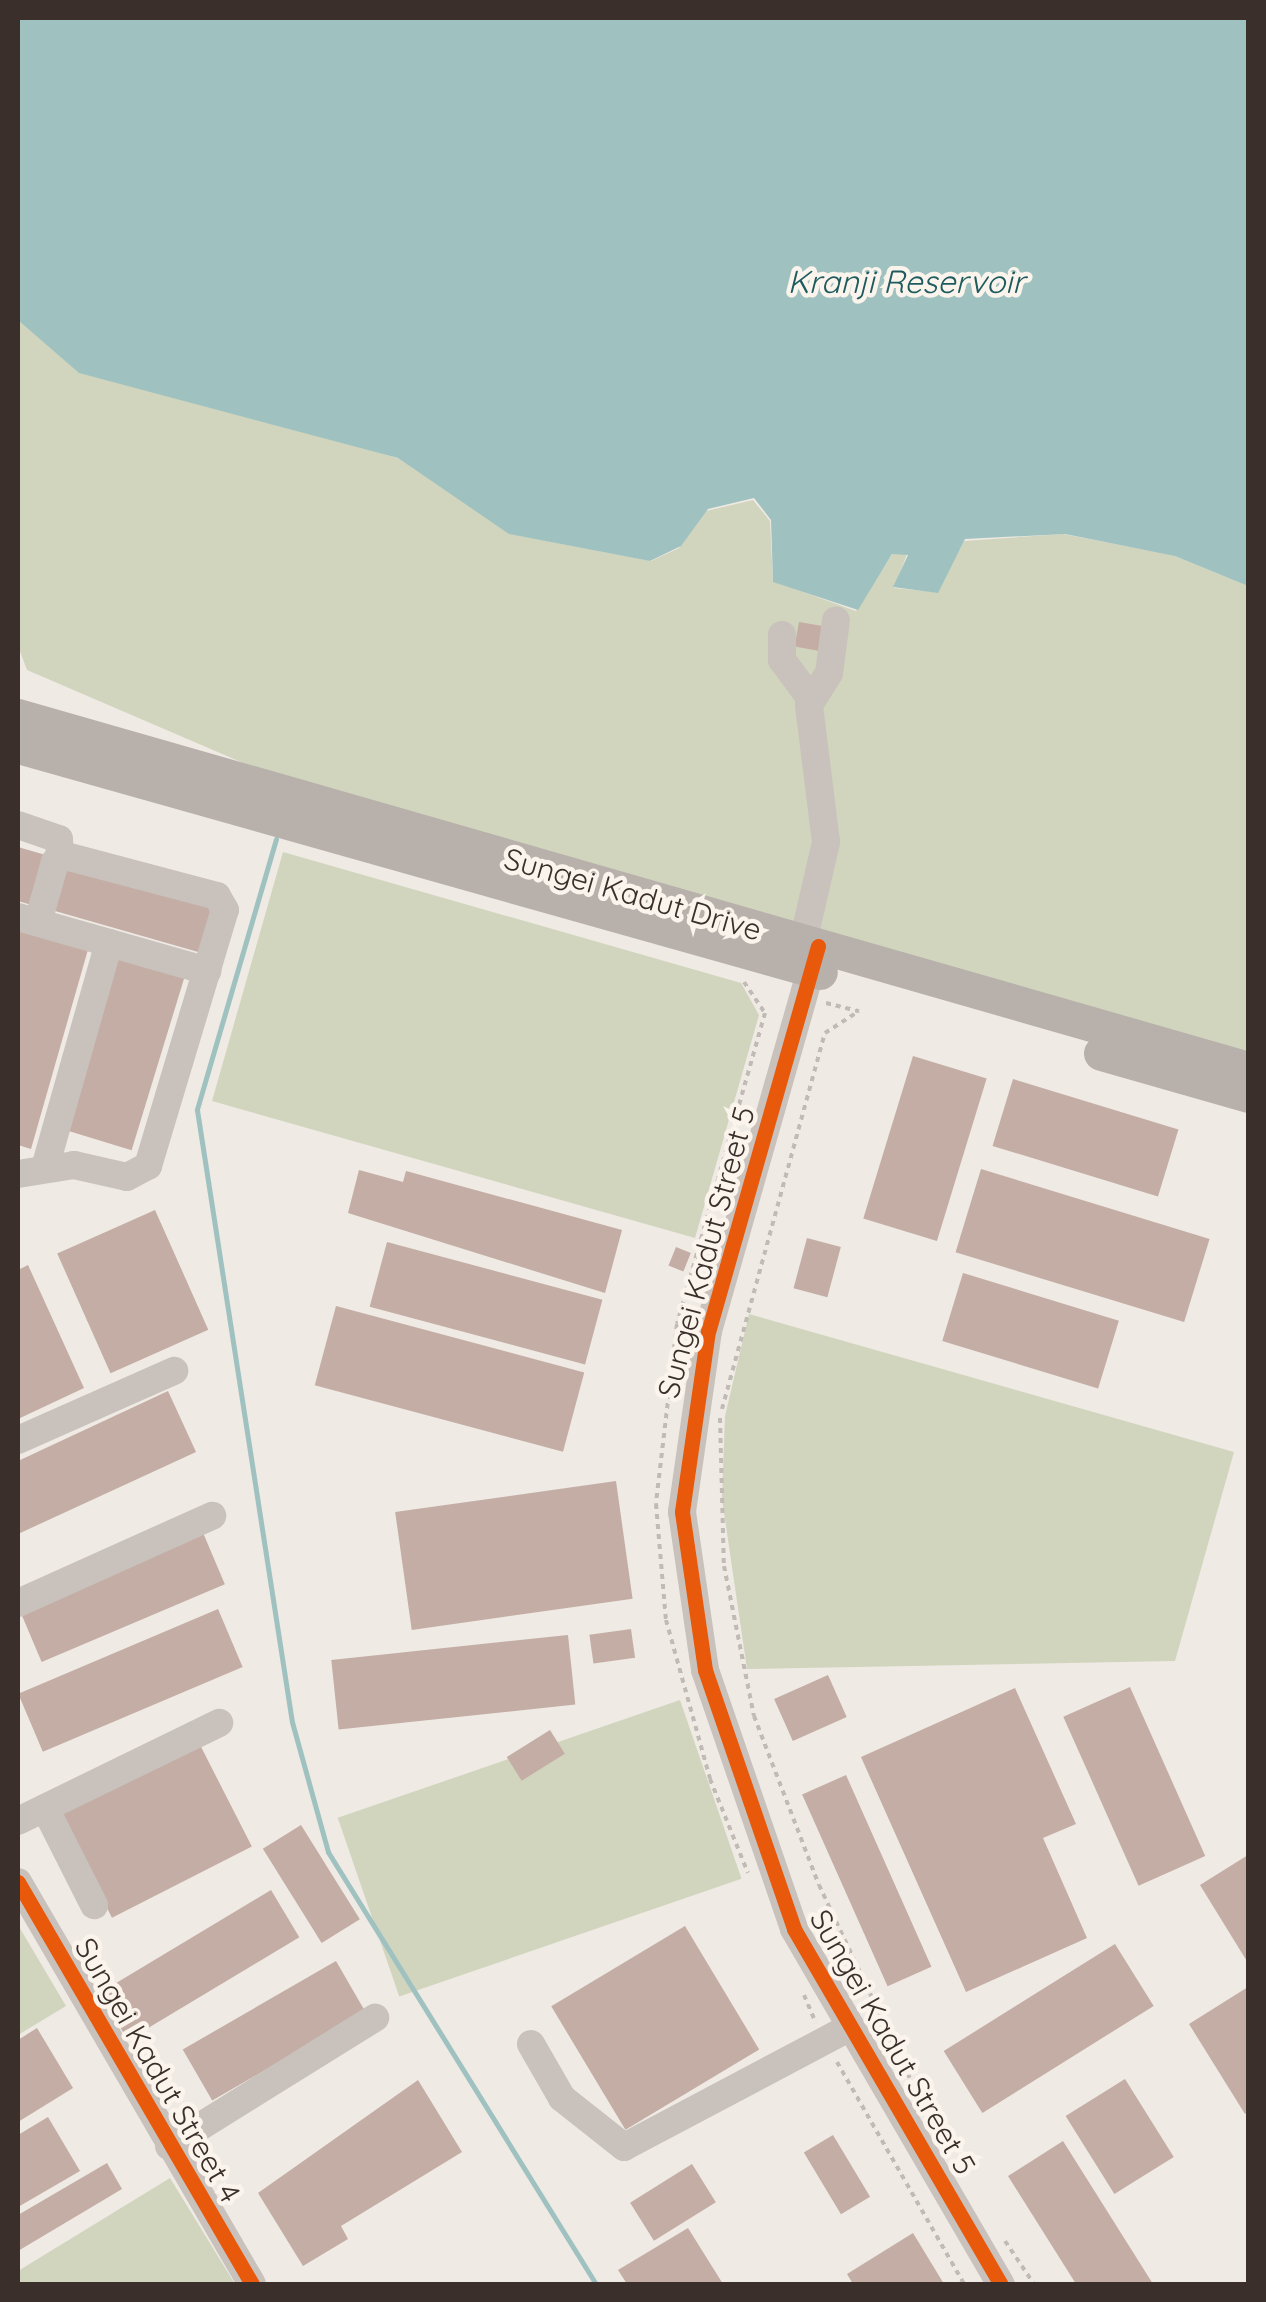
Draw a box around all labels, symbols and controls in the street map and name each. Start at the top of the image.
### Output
water label: Kranji Reservoir [787,262,1025,300]
street label: Sungei Kadut Drive [500,840,766,948]
street label: Sungei Kadut Street 5 [650,1102,762,1402]
street label: Sungei Kadut Street 5 [802,1903,984,2181]
street label: Sungei Kadut Street 4 [68,1931,248,2209]

